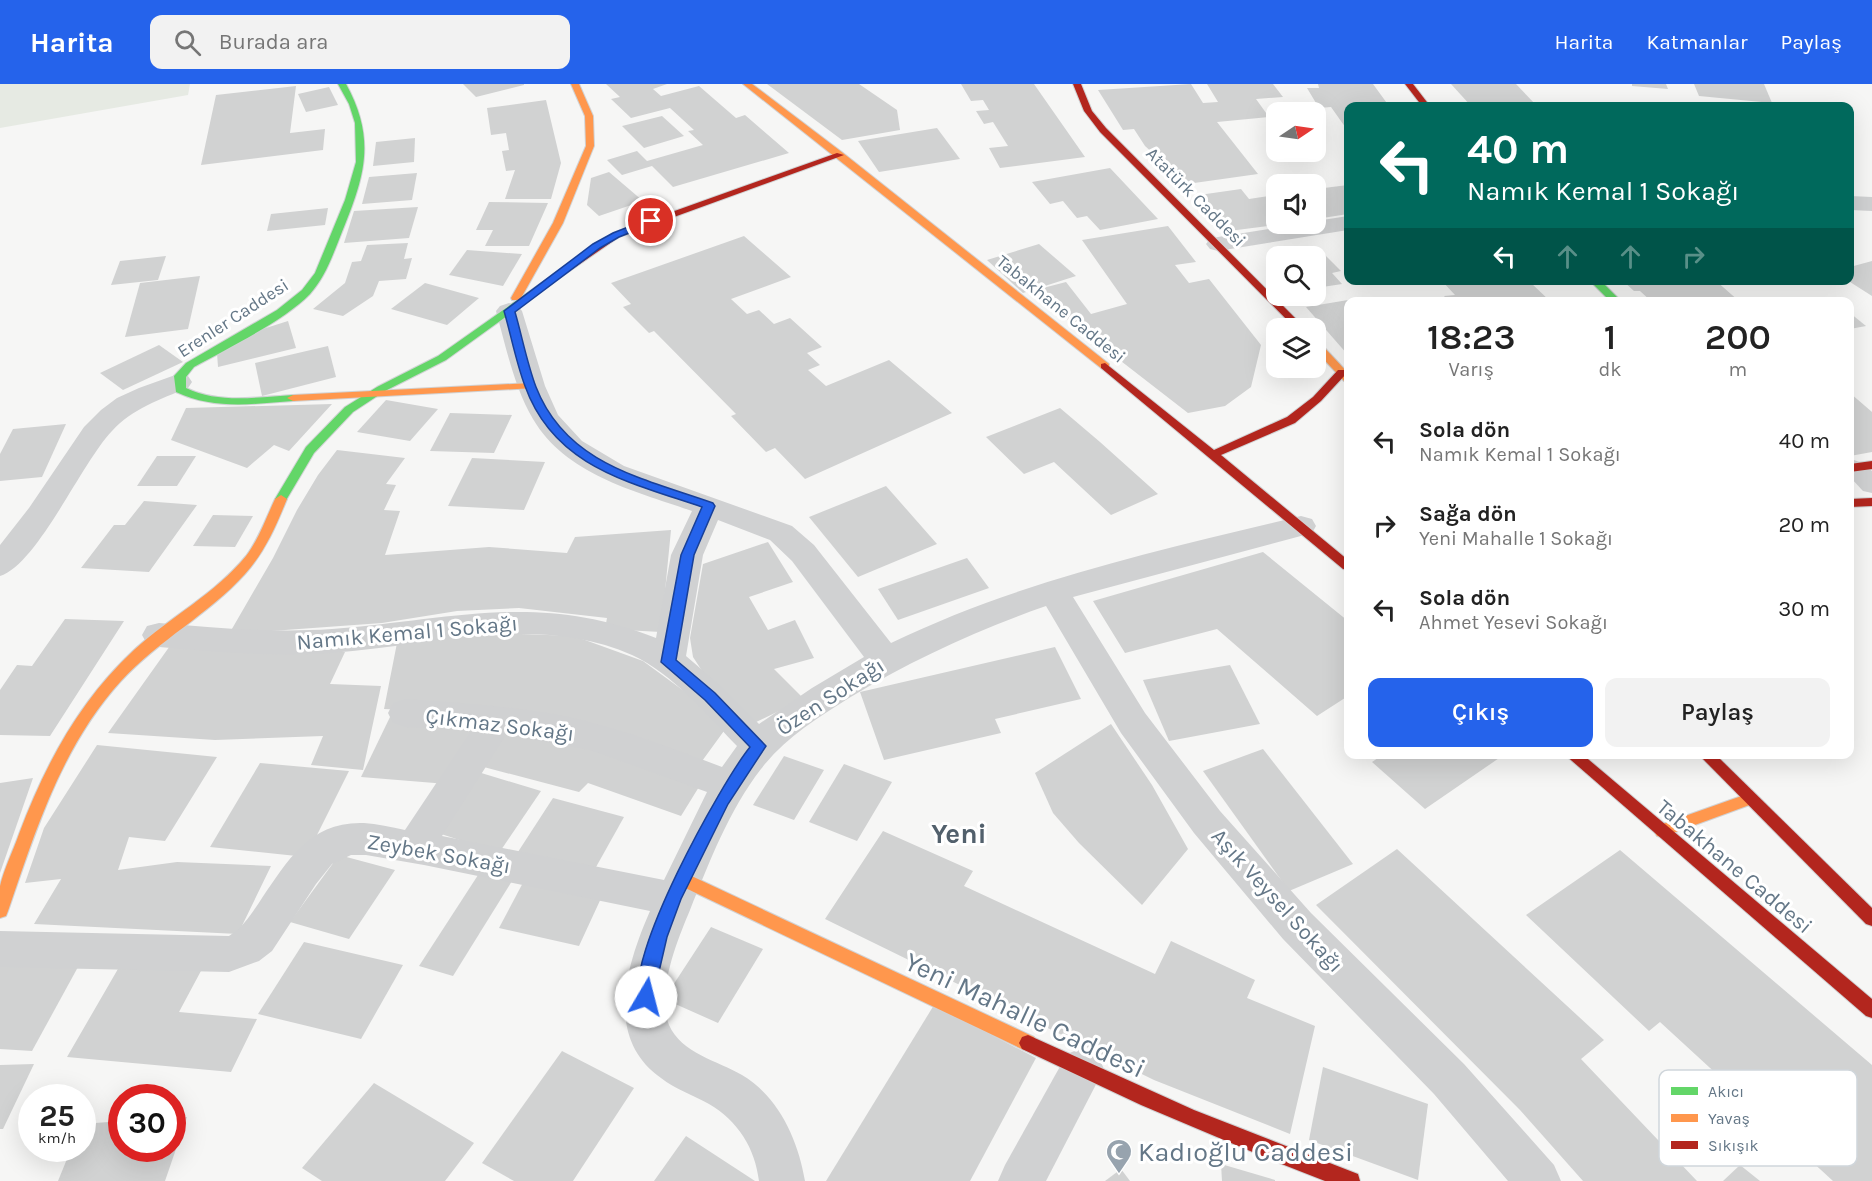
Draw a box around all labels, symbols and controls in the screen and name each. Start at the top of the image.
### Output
search box [150,15,570,69]
text: Harita [30,26,114,59]
icon: search [171,26,204,59]
text: Burada ara [219,29,328,55]
text: Harita [1555,30,1613,54]
text: Katmanlar [1646,30,1748,54]
text: Paylaş [1781,30,1842,54]
north arrow [1266,102,1326,162]
map controls [1266,102,1326,378]
text: 40 m [1467,124,1569,174]
icon: left [1368,126,1446,204]
street label: Atatürk Caddesi [1142,143,1250,251]
button: sound [1266,174,1326,234]
text: Namık Kemal 1 Sokağı [1467,175,1739,207]
pin [625,195,676,246]
icon: arrive [634,204,667,237]
icon: left [1488,240,1521,273]
icon: ahead [1551,240,1584,273]
icon: ahead [1614,240,1647,273]
icon: right [1677,240,1710,273]
button: search [1266,246,1326,306]
street label: Tabakhane Caddesi [992,250,1130,368]
street label: Erenler Caddesi [173,274,293,362]
text: 18:23 [1427,316,1516,358]
text: 1 [1604,316,1616,358]
text: 200 [1705,316,1771,358]
button: layers [1266,318,1326,378]
text: Varış [1449,358,1494,381]
text: dk [1599,358,1622,381]
text: m [1728,358,1747,381]
text: Sola dön [1419,417,1510,443]
icon: left [1368,425,1401,458]
text: 40 m [1779,428,1830,454]
text: Namık Kemal 1 Sokağı [1419,443,1621,466]
text: Sağa dön [1419,501,1517,527]
icon: right [1368,509,1401,542]
text: 20 m [1778,512,1830,538]
text: Yeni Mahalle 1 Sokağı [1419,527,1613,550]
text: Sola dön [1419,585,1510,611]
icon: left [1368,593,1401,626]
text: 30 m [1778,596,1830,622]
street label: Namık Kemal 1 Sokağı [295,610,519,656]
text: Ahmet Yesevi Sokağı [1419,611,1608,634]
street label: Özen Sokağı [772,652,889,741]
button: Çıkış [1368,678,1593,747]
button: Paylaş [1605,678,1830,747]
street label: Çıkmaz Sokağı [424,703,576,747]
street label: Tabakhane Caddesi [1651,794,1817,939]
district label: Yeni [931,817,987,850]
street label: Aşık Veysel Sokağı [1206,823,1349,978]
street label: Zeybek Sokağı [365,829,513,879]
street label: Yeni Mahalle Caddesi [900,945,1150,1085]
position arrow [614,965,678,1029]
legend [1659,1070,1857,1166]
text: Akıcı [1708,1082,1744,1101]
speed limit sign: 30 [108,1084,186,1162]
text: 25 [39,1098,75,1134]
text: Yavaş [1708,1109,1750,1128]
text: km/h [38,1129,76,1147]
place label: Kadıoğlu Caddesi [1138,1136,1353,1168]
text: Sıkışık [1708,1136,1758,1155]
mosque icon: Kadıoğlu Caddesi [1104,1137,1134,1175]

